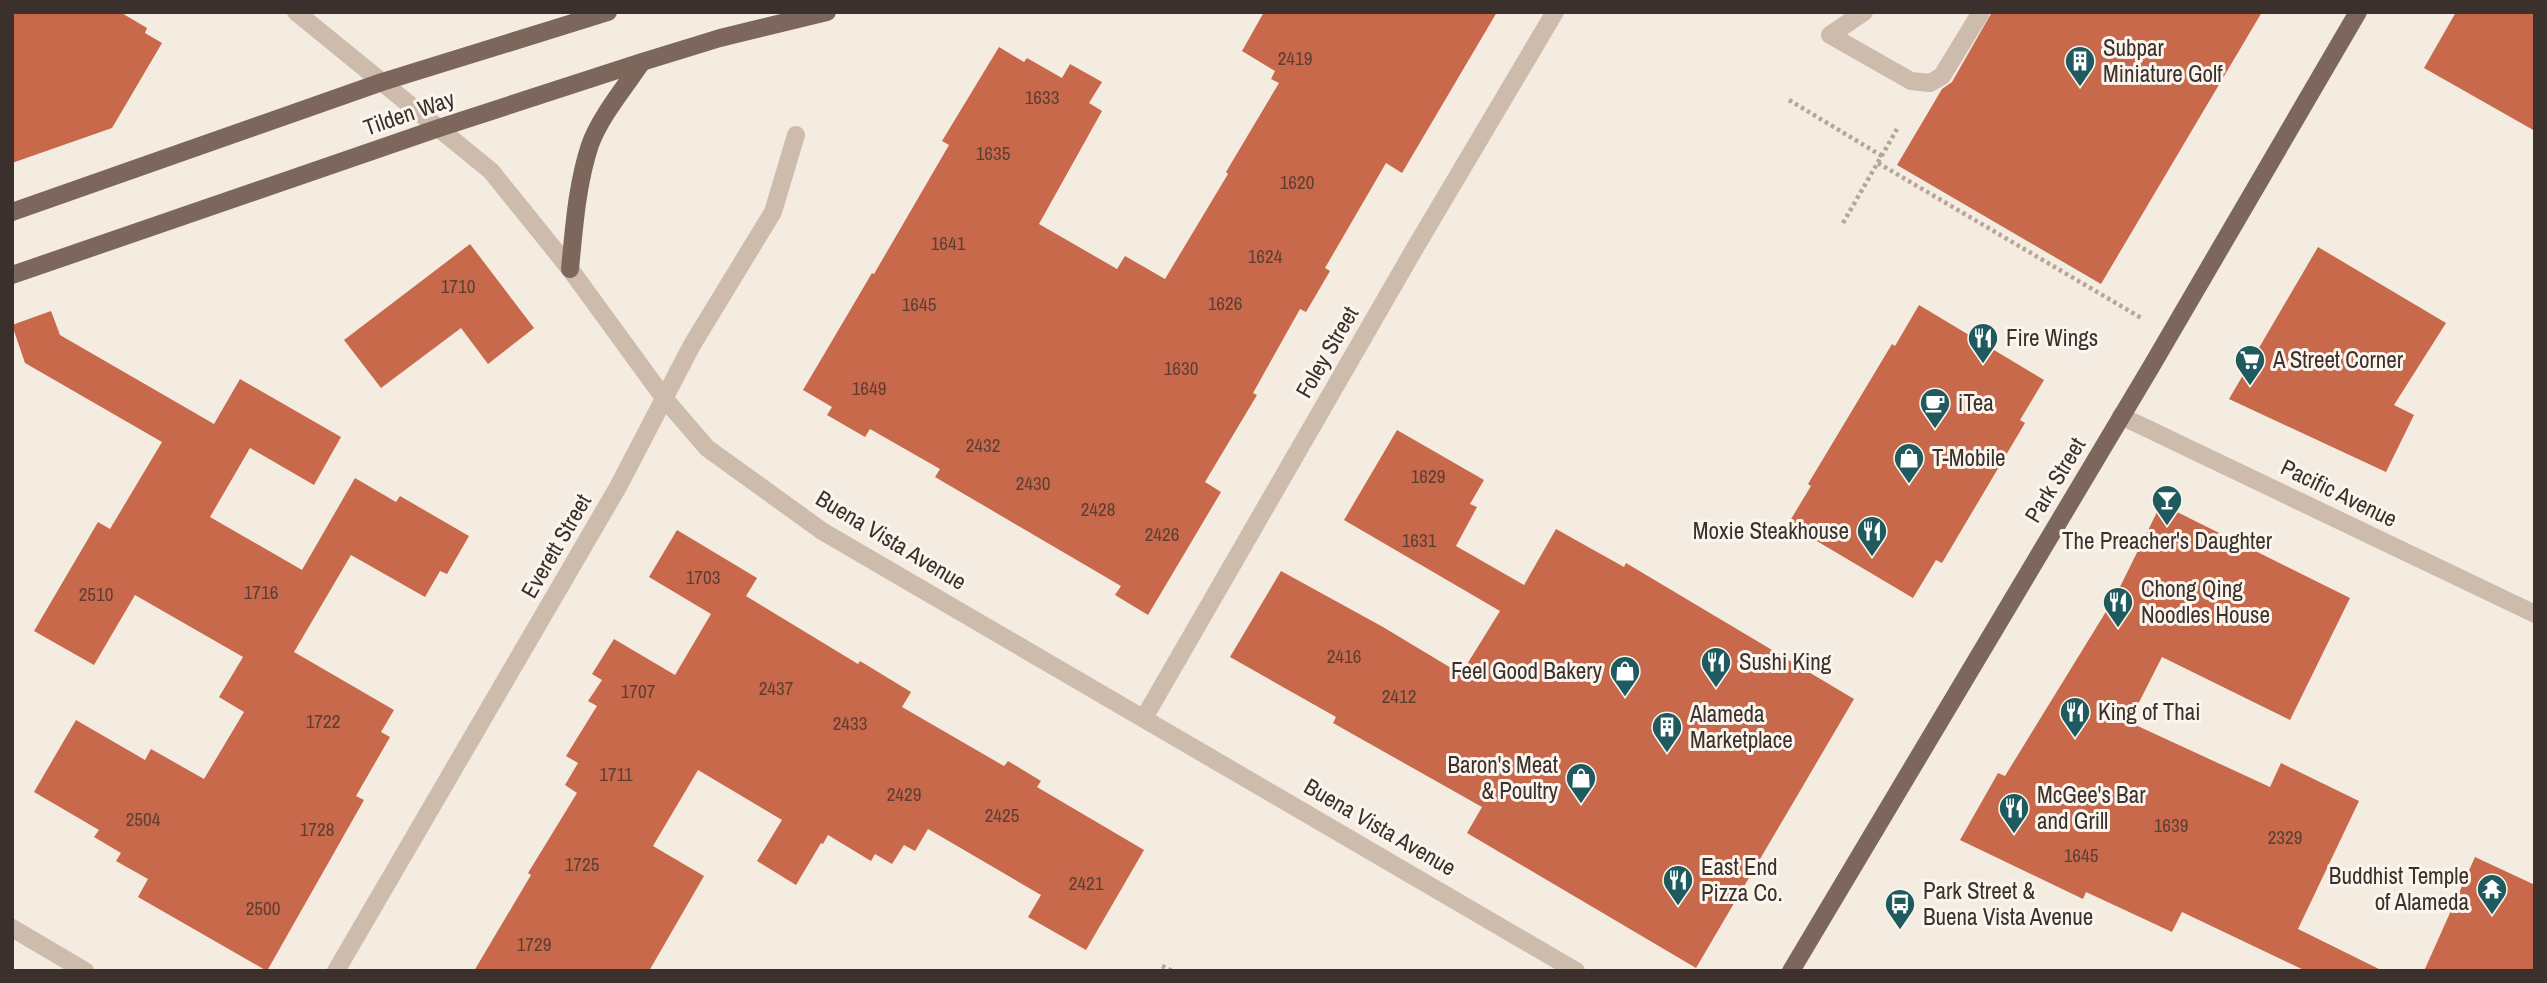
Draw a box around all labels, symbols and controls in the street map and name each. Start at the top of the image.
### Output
place label: Subpar Miniature Golf [2103,32,2223,89]
building icon: Subpar Miniature Golf [2063,44,2097,88]
house number: 2419 [1278,45,1312,71]
street label: Tilden Way [359,82,459,143]
house number: 1633 [1025,84,1059,110]
house number: 1635 [976,140,1011,166]
house number: 1620 [1280,169,1314,195]
house number: 1641 [931,230,966,256]
house number: 1624 [1248,243,1283,269]
house number: 1710 [441,273,475,299]
house number: 1626 [1208,290,1242,316]
house number: 1645 [902,291,937,317]
street label: Foley Street [1288,300,1365,403]
restaurant icon: Fire Wings [1966,321,2000,365]
place label: Fire Wings [2006,322,2098,353]
supermarket icon: A Street Corner [2233,343,2267,387]
place label: A Street Corner [2272,344,2404,375]
house number: 1630 [1164,355,1198,381]
house number: 1649 [852,375,886,401]
cafe icon: iTea [1918,386,1952,430]
place label: iTea [1958,387,1994,418]
street label: Park Street [2017,431,2092,528]
house number: 2432 [966,432,1000,458]
shop icon: T-Mobile [1892,441,1926,485]
place label: T-Mobile [1932,442,2005,473]
street label: Pacific Avenue [2276,451,2402,534]
house number: 1629 [1411,463,1445,489]
house number: 2430 [1016,470,1050,496]
street label: Buena Vista Avenue [810,482,972,597]
bar icon: The Preacher's Daughter [2150,483,2184,527]
street label: Everett Street [513,488,598,603]
house number: 2428 [1081,496,1115,522]
restaurant icon: Moxie Steakhouse [1855,514,1889,558]
place label: Moxie Steakhouse [1693,515,1849,546]
house number: 2426 [1145,521,1179,547]
place label: The Preacher's Daughter [2062,525,2273,556]
house number: 1631 [1402,527,1437,553]
house number: 1703 [686,564,720,590]
place label: Chong Qing Noodles House [2141,573,2270,630]
house number: 1716 [244,579,278,605]
house number: 2510 [79,581,113,607]
restaurant icon: Chong Qing Noodles House [2101,585,2135,629]
house number: 2416 [1327,643,1361,669]
restaurant icon: Sushi King [1699,645,1733,689]
place label: Sushi King [1739,646,1832,677]
shop icon: Feel Good Bakery [1608,654,1642,698]
place label: Feel Good Bakery [1451,655,1603,686]
house number: 2437 [759,675,794,701]
house number: 1707 [621,678,656,704]
house number: 2412 [1382,683,1416,709]
restaurant icon: King of Thai [2058,695,2092,739]
place label: King of Thai [2098,696,2200,727]
place label: Alameda Marketplace [1689,698,1793,755]
house number: 1722 [306,708,340,734]
house number: 2433 [833,710,867,736]
building icon: Alameda Marketplace [1650,710,1684,754]
place label: Baron's Meat & Poultry [1447,749,1559,806]
house number: 1711 [599,761,633,787]
shop icon: Baron's Meat & Poultry [1564,761,1598,805]
street label: Buena Vista Avenue [1299,771,1462,883]
place label: McGee's Bar and Grill [2037,779,2146,836]
house number: 2429 [887,781,921,807]
restaurant icon: McGee's Bar and Grill [1997,791,2031,835]
house number: 2425 [985,802,1020,828]
house number: 2504 [126,806,161,832]
house number: 1639 [2154,812,2188,838]
house number: 1728 [300,816,334,842]
house number: 2329 [2268,824,2302,850]
house number: 1645 [2064,842,2099,868]
house number: 1725 [565,851,600,877]
place label: East End Pizza Co. [1701,851,1783,908]
place label: Buddhist Temple of Alameda [2329,860,2470,917]
restaurant icon: East End Pizza Co. [1661,863,1695,907]
house number: 2421 [1069,870,1104,896]
temple icon: Buddhist Temple of Alameda [2475,872,2509,916]
place label: Park Street & Buena Vista Avenue [1923,875,2093,932]
bus stop icon: Park Street & Buena Vista Avenue [1883,887,1917,931]
house number: 2500 [246,895,280,921]
house number: 1729 [517,931,551,957]

